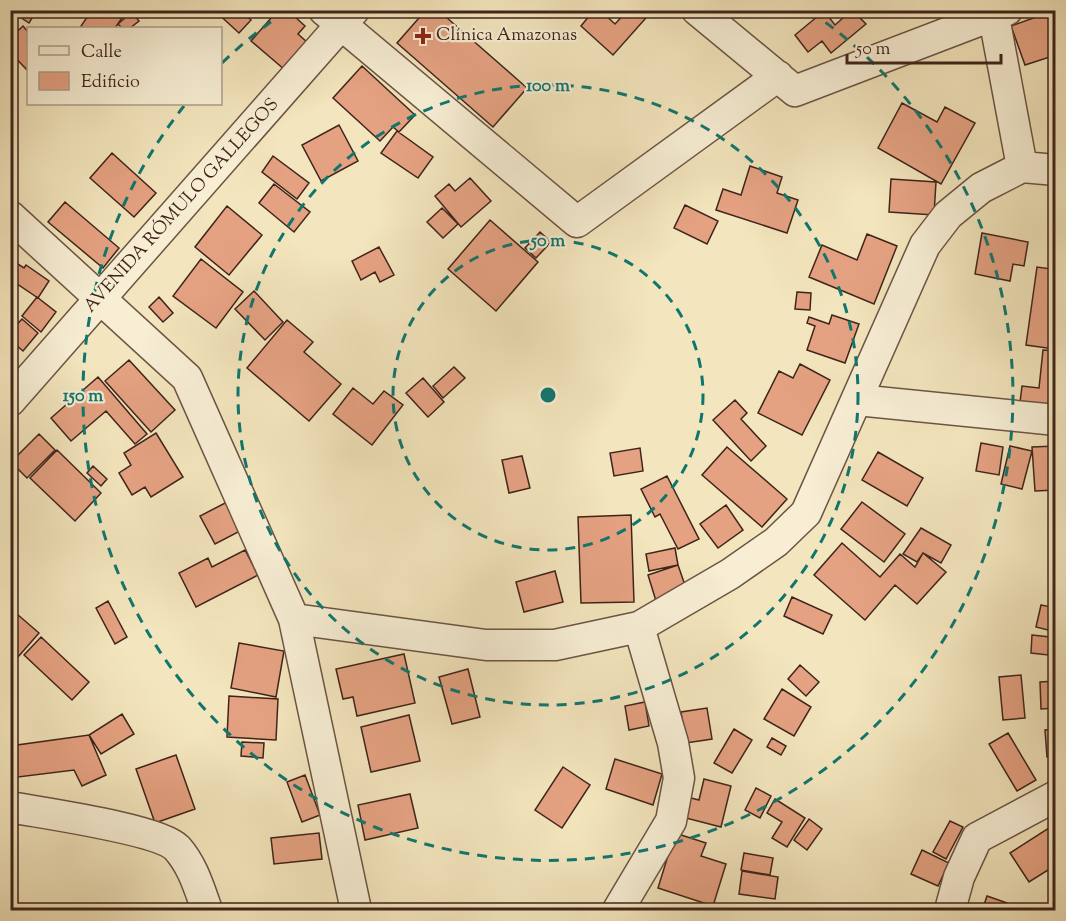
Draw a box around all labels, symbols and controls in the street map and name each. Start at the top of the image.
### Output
place label: Clínica Amazonas [436,23,577,49]
legend [27,27,222,105]
marker: Clínica Amazonas [414,27,432,45]
scale bar [847,27,1002,65]
text: 50 m [855,37,891,63]
text: Calle [81,40,122,66]
text: Edificio [81,70,140,96]
text: 100 m [526,74,570,100]
street label: AVENIDA RÓMULO GALLEGOS [78,92,286,319]
text: 50 m [529,229,565,255]
text: 150 m [63,384,103,410]
centre of rings [538,385,558,405]

